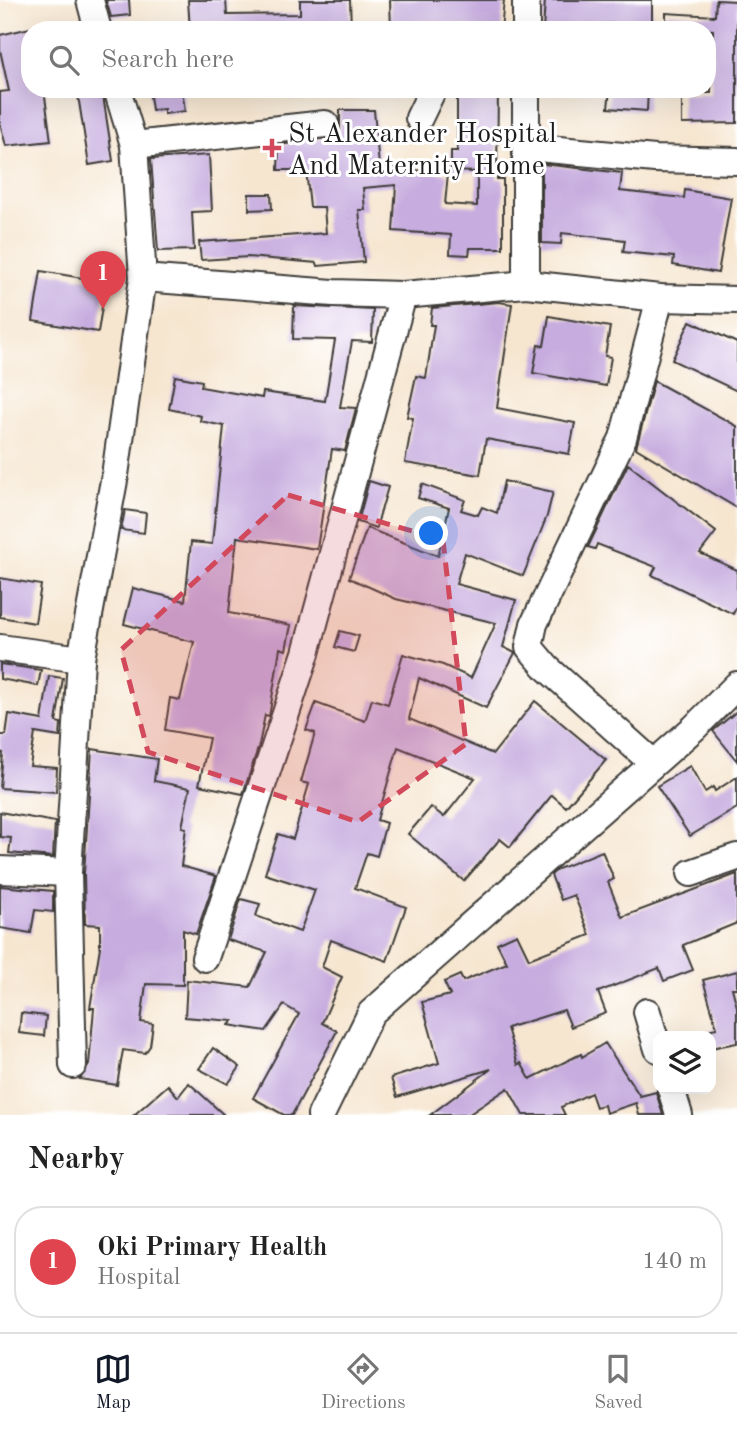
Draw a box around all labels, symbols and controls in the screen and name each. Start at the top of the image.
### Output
search box [21,21,716,98]
icon: search [45,41,83,79]
text: Search here [101,47,234,73]
place label: St Alexander Hospital And Maternity Home [288,121,557,181]
marker: St Alexander Hospital And Maternity Home [262,138,282,158]
pin: 1 [80,251,126,309]
your location [414,516,448,550]
map controls [653,1031,716,1094]
button: layers [653,1031,716,1094]
text: Nearby [28,1145,125,1175]
text: Oki Primary Health [97,1235,327,1261]
text: 1 [46,1250,60,1273]
text: 140 m [642,1250,707,1273]
text: Hospital [97,1266,180,1289]
tab: Map [94,1350,132,1415]
tab: Directions [321,1350,406,1415]
tab: Saved [594,1350,643,1415]

